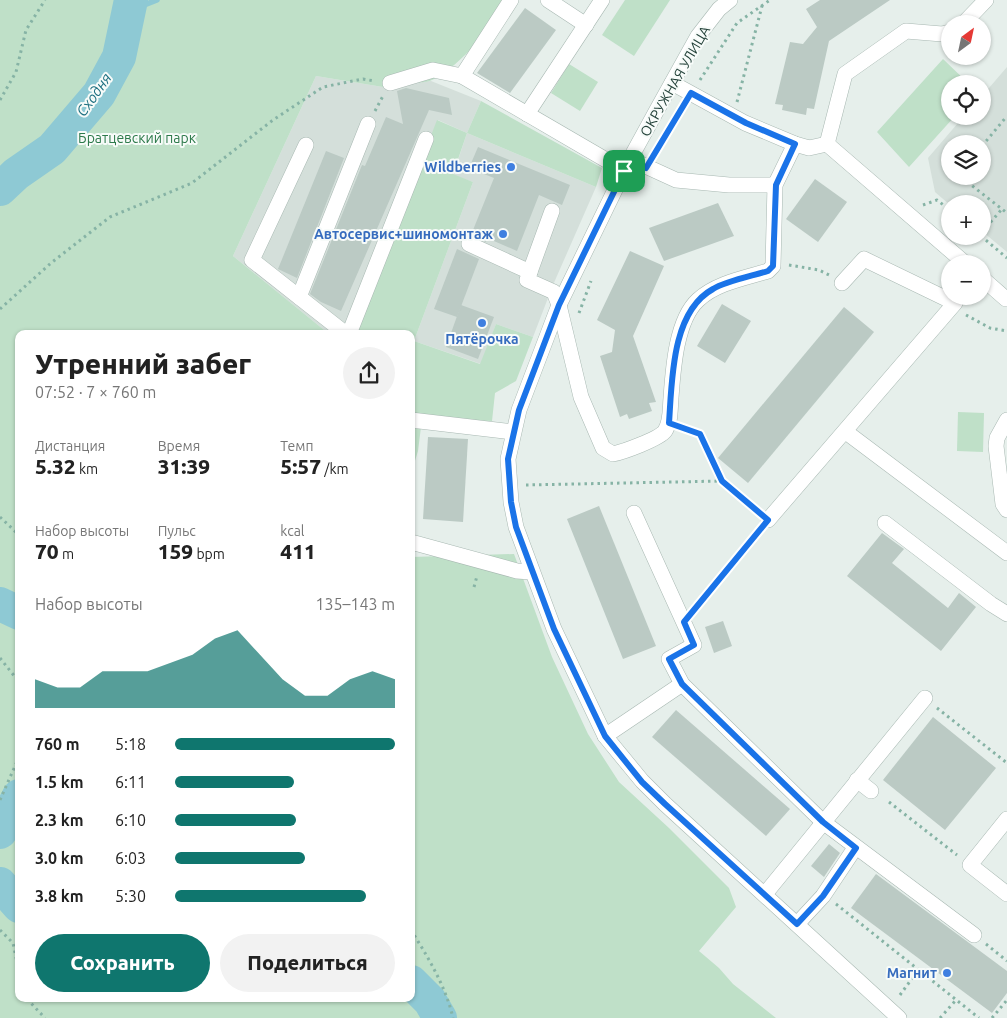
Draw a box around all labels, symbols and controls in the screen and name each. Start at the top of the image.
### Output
north arrow [941,15,991,65]
map controls [941,15,991,305]
street label: ОКРУЖНАЯ УЛИЦА [637,23,713,139]
water label: Сходня [73,70,115,120]
button: locate [941,75,991,125]
park label: Братцевский парк [78,130,196,146]
button: layers [941,135,991,185]
pin [603,150,645,192]
icon: arrive [610,157,638,185]
place label: Wildberries [424,159,501,175]
marker: Wildberries [505,161,517,173]
button: + [941,195,991,245]
place label: Автосервис+шиномонтаж [314,226,493,242]
marker: Автосервис+шиномонтаж [497,228,509,240]
button: − [941,255,991,305]
marker: Пятёрочка [476,317,488,329]
place label: Пятёрочка [445,331,519,347]
button: share [343,347,395,399]
text: Утренний забег [35,348,251,379]
text: 07:52 · 7 × 760 m [35,383,156,401]
text: Дистанция [35,438,105,454]
text: Время [158,438,200,454]
text: Темп [280,438,313,454]
text: 5.32 [35,454,76,478]
text: 31:39 [158,454,210,478]
text: 5:57 [280,454,321,478]
text: km [76,461,98,477]
text: /km [321,461,349,477]
text: Набор высоты [35,523,129,539]
text: Пульс [158,523,196,539]
text: kcal [280,523,305,539]
text: 70 [35,539,59,563]
text: 159 [158,539,193,563]
text: 411 [280,539,316,563]
text: m [59,546,74,562]
text: bpm [193,546,225,562]
text: Набор высоты [35,595,143,613]
text: 135–143 m [315,595,395,613]
text: 760 m [35,735,80,753]
text: 5:18 [115,735,146,753]
text: 1.5 km [35,773,84,791]
text: 6:11 [115,773,146,791]
text: 2.3 km [35,811,84,829]
text: 6:10 [115,811,146,829]
text: 3.0 km [35,849,84,867]
text: 6:03 [115,849,146,867]
text: 3.8 km [35,887,84,905]
text: 5:30 [115,887,146,905]
button: Сохранить [35,934,210,992]
button: Поделиться [220,934,395,992]
place label: Магнит [887,965,937,981]
marker: Магнит [941,967,953,979]

